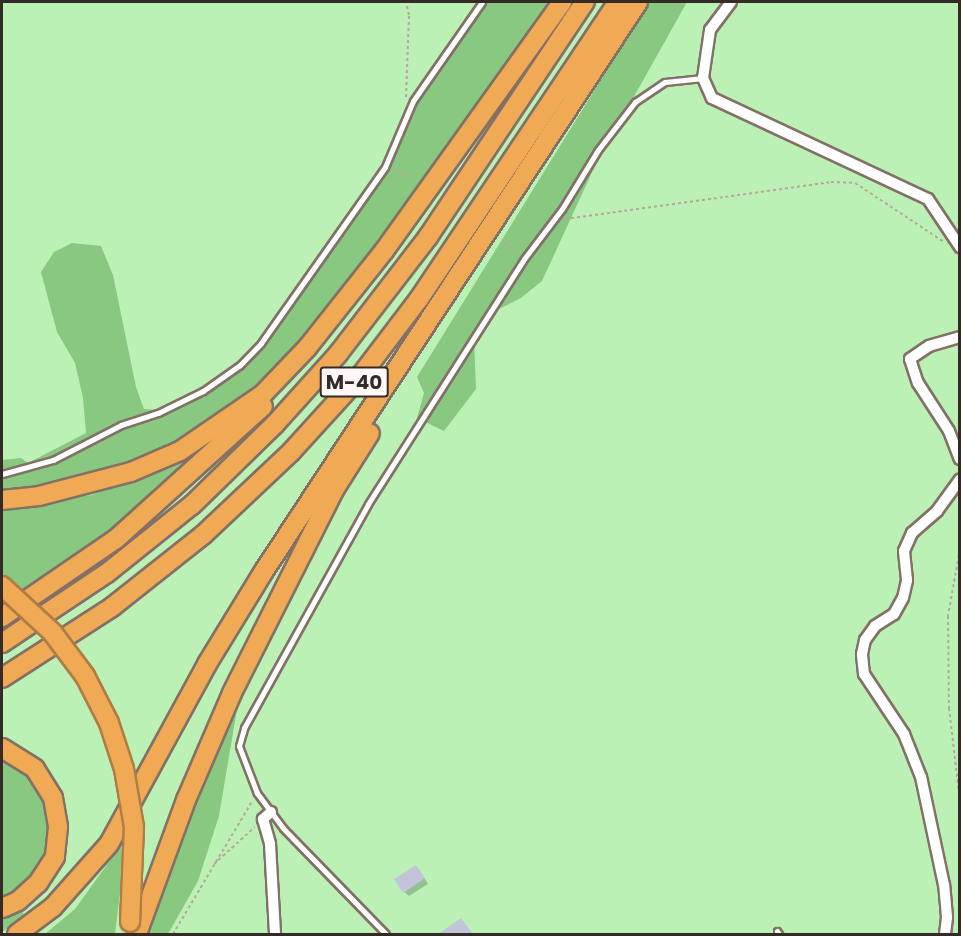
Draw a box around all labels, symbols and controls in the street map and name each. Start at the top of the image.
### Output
road number: M-40 [320,365,388,399]

